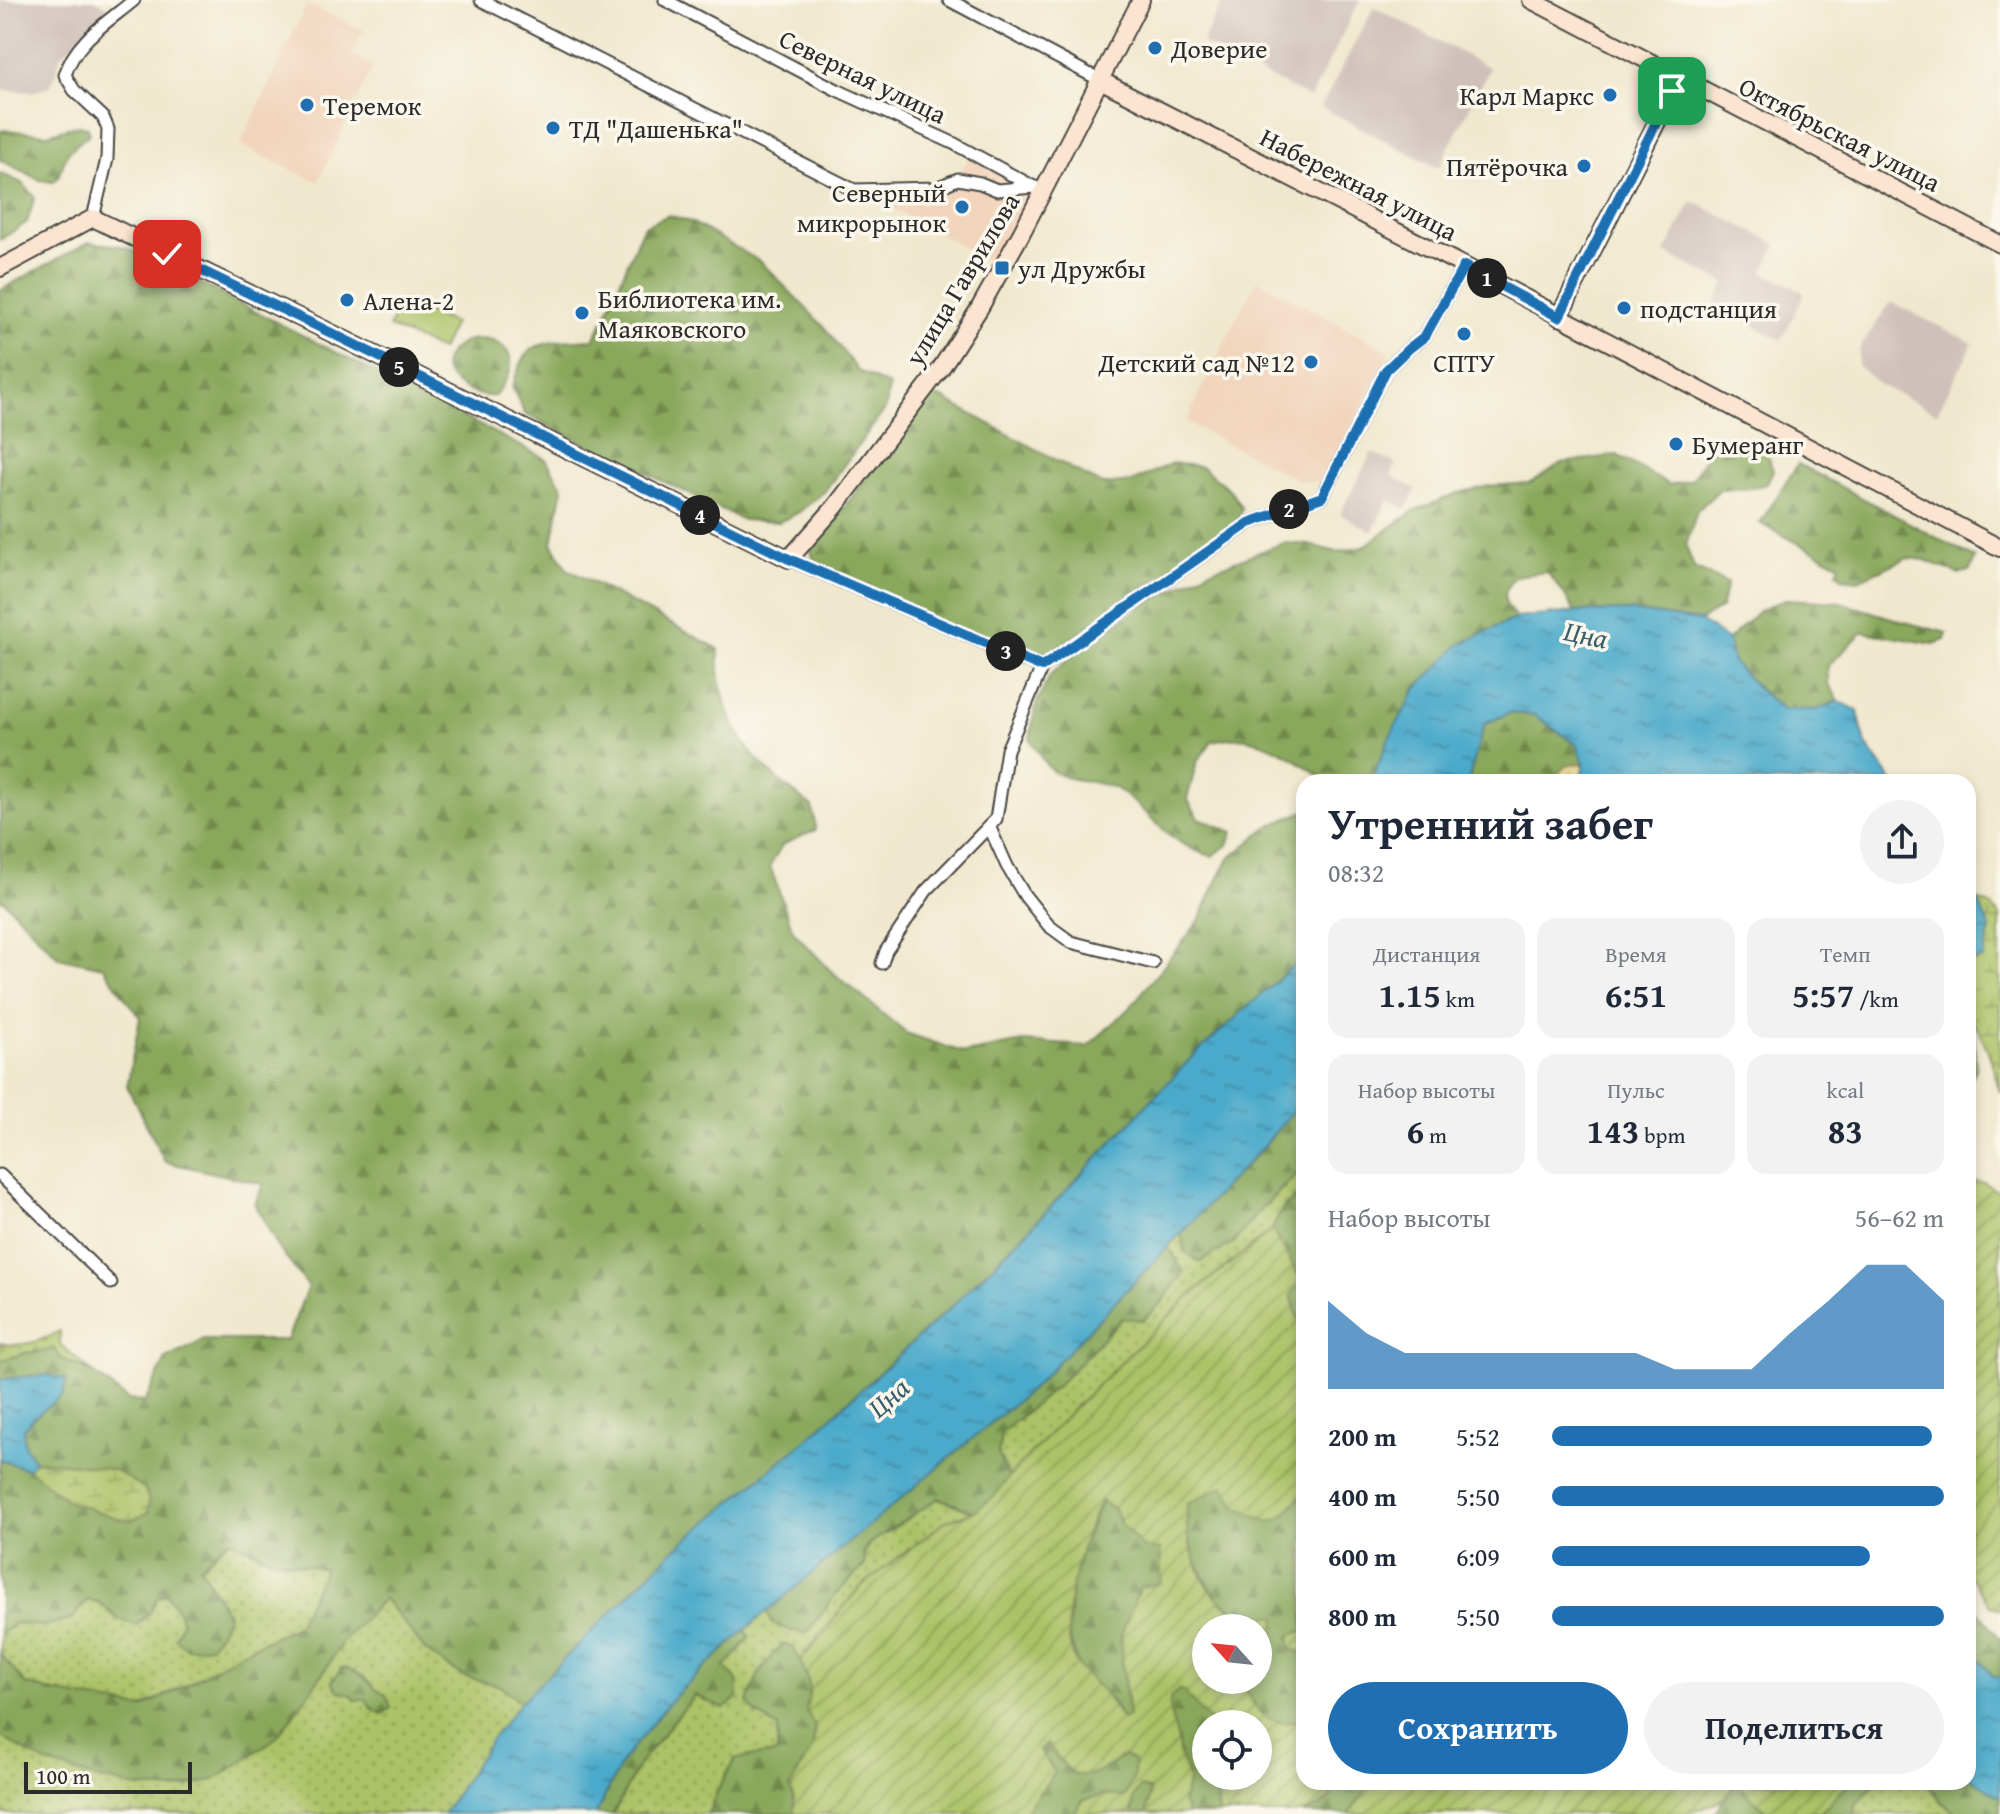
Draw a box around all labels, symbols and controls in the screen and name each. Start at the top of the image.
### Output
street label: Северная улица [773,19,954,134]
place label: Доверие [1170,29,1267,68]
marker: Доверие [1146,39,1164,57]
pin [1638,57,1706,125]
street label: Октябрьская улица [1733,66,1948,202]
icon: arrive [1650,69,1694,113]
place label: Карл Маркс [1460,76,1594,115]
place label: Теремок [323,86,422,125]
marker: Карл Маркс [1601,86,1619,104]
marker: Теремок [298,96,316,114]
place label: ТД "Дашенька" [569,109,743,148]
street label: Набережная улица [1253,117,1465,251]
marker: ТД "Дашенька" [544,119,562,137]
place label: Пятёрочка [1446,147,1569,186]
marker: Пятёрочка [1575,157,1593,175]
place label: Северный микрорынок [797,173,946,242]
street label: улица Гаврилова [894,185,1029,374]
marker: Северный микрорынок [953,198,971,216]
pin [133,220,201,288]
icon: check [145,232,189,276]
place label: ул Дружбы [1017,249,1146,288]
pin: 1 [1467,258,1507,298]
marker: ул Дружбы [993,259,1011,277]
text: 1 [1481,262,1493,294]
place label: Библиотека им. Маяковского [598,279,781,348]
place label: Алена-2 [363,281,454,320]
place label: подстанция [1640,289,1777,328]
marker: Алена-2 [338,291,356,309]
marker: подстанция [1615,299,1633,317]
marker: Библиотека им. Маяковского [573,304,591,322]
marker: СПТУ [1455,325,1473,343]
place label: Детский сад №12 [1097,343,1295,382]
place label: СПТУ [1433,343,1495,382]
pin: 5 [379,347,419,387]
text: 5 [393,351,405,383]
marker: Детский сад №12 [1302,353,1320,371]
place label: Бумеранг [1692,425,1803,464]
marker: Бумеранг [1667,435,1685,453]
pin: 2 [1269,489,1309,529]
text: 2 [1283,493,1295,525]
pin: 4 [680,495,720,535]
text: 4 [694,499,706,531]
water label: Цна [1560,609,1612,659]
pin: 3 [986,631,1026,671]
text: 3 [1000,635,1012,667]
text: Утренний забег [1328,791,1653,855]
button: share [1860,800,1944,884]
text: 08:32 [1328,853,1384,892]
text: Дистанция [1373,938,1480,970]
text: Время [1605,938,1667,970]
text: Темп [1820,938,1871,970]
text: 1.15 [1378,970,1441,1019]
text: 6:51 [1605,970,1667,1019]
text: 5:57 [1792,970,1854,1019]
text: km [1441,983,1475,1015]
text: /km [1854,983,1899,1015]
text: Набор высоты [1358,1074,1495,1106]
text: Пульс [1607,1074,1665,1106]
text: kcal [1827,1074,1864,1106]
text: 6 [1406,1106,1424,1155]
text: 143 [1587,1106,1639,1155]
text: 83 [1828,1106,1863,1155]
text: m [1424,1119,1447,1151]
text: bpm [1639,1119,1685,1151]
text: Набор высоты [1328,1198,1490,1237]
text: 56–62 m [1855,1198,1944,1237]
water label: Цна [858,1367,918,1427]
text: 200 m [1328,1417,1396,1456]
text: 5:52 [1456,1417,1500,1456]
text: 400 m [1328,1477,1396,1516]
text: 5:50 [1456,1477,1500,1516]
text: 600 m [1328,1537,1396,1576]
text: 6:09 [1456,1537,1500,1576]
text: 800 m [1328,1597,1396,1636]
text: 5:50 [1456,1597,1500,1636]
north arrow [1192,1614,1272,1694]
map controls [1192,1614,1272,1790]
button: Сохранить [1328,1682,1628,1774]
button: Поделиться [1644,1682,1944,1774]
button: locate [1192,1710,1272,1790]
scale bar [24,1758,192,1794]
text: 100 m [36,1760,91,1792]

